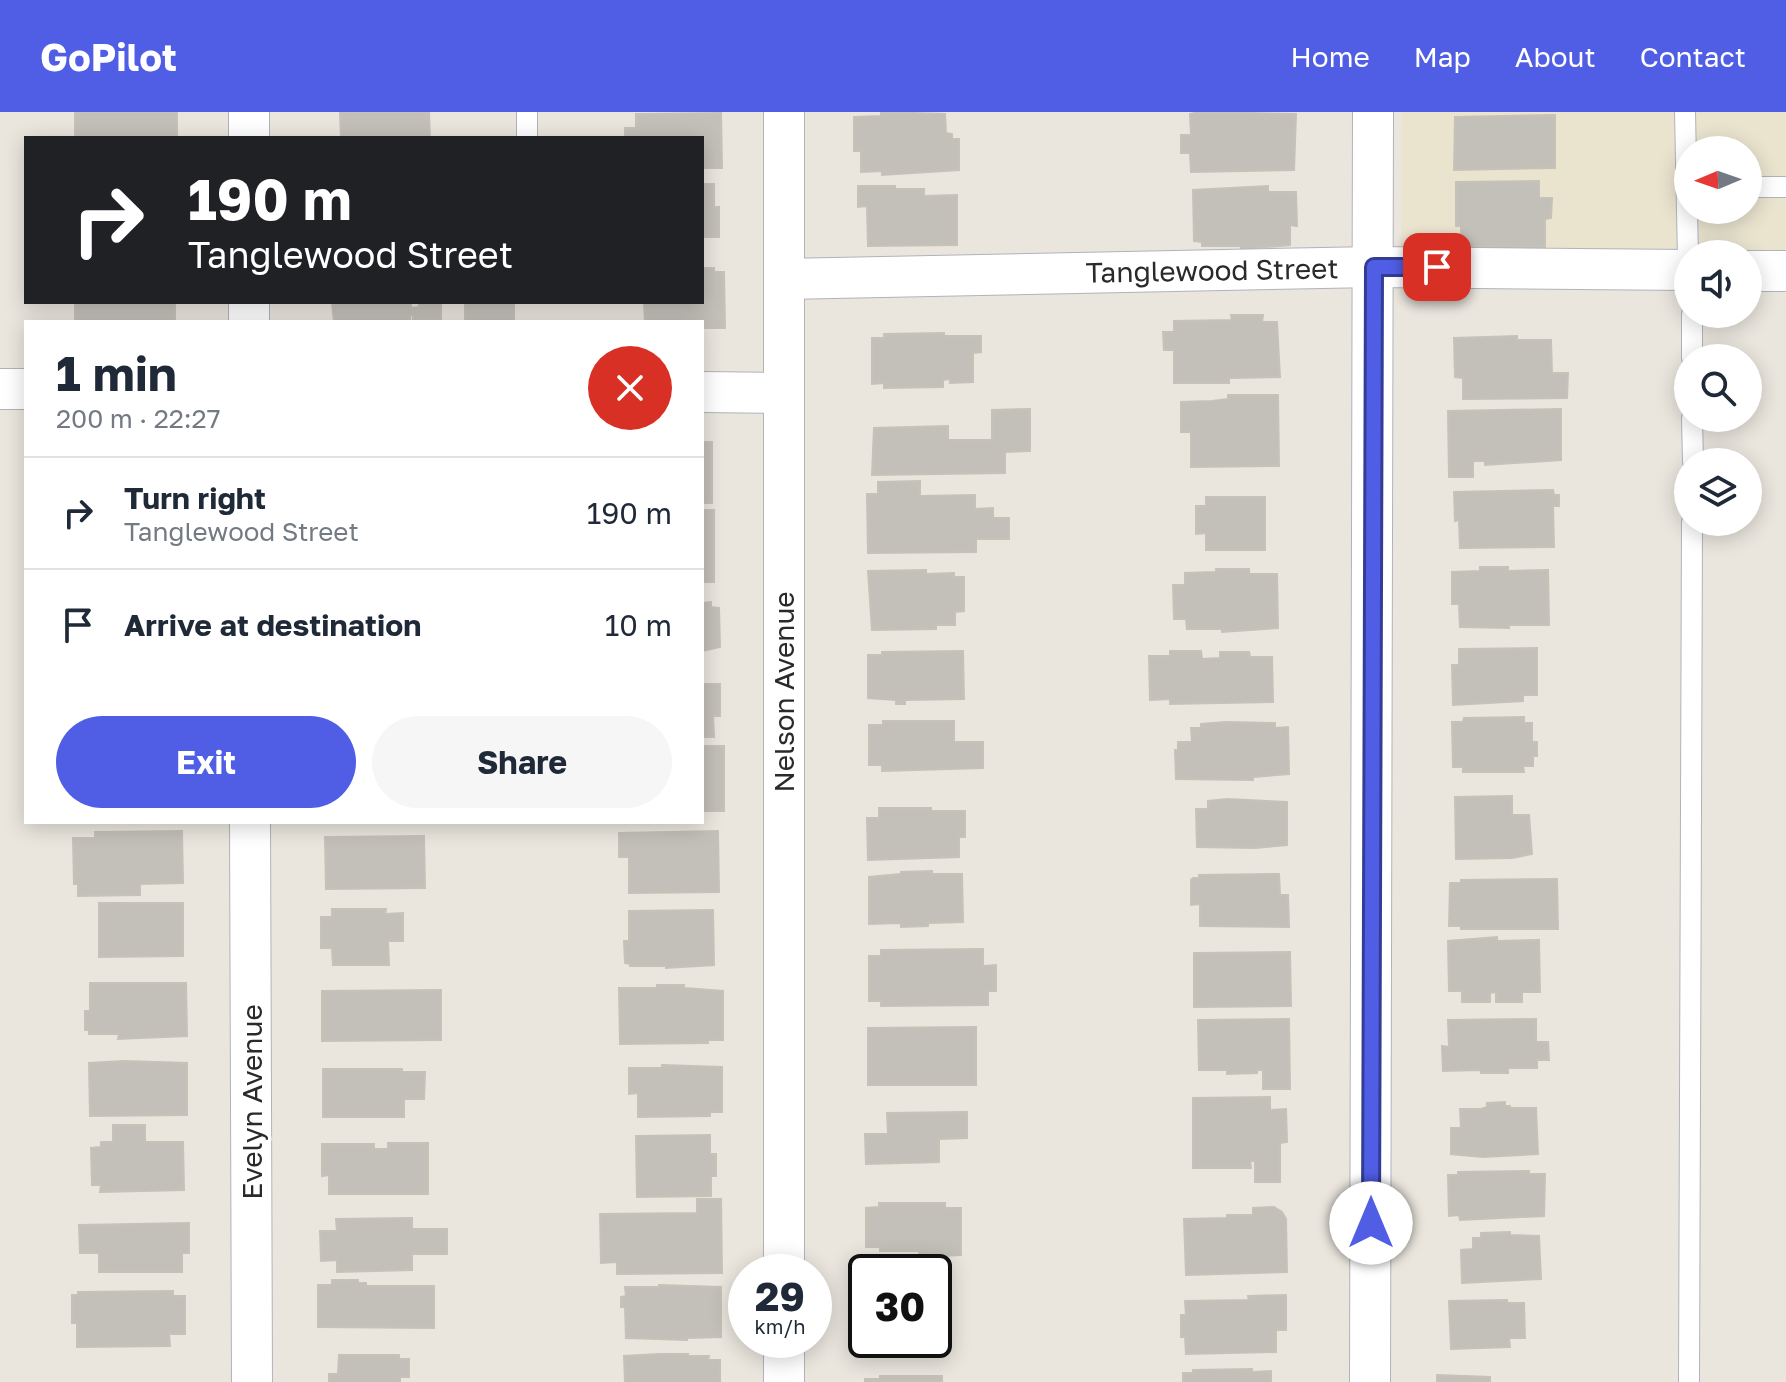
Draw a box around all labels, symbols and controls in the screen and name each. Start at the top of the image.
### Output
text: GoPilot [40,34,177,79]
text: Home [1291,40,1370,73]
text: Map [1414,40,1471,73]
text: About [1515,40,1596,73]
text: Contact [1640,40,1746,73]
north arrow [1674,136,1762,224]
map controls [1674,136,1762,536]
text: 190 m [188,165,352,232]
icon: right [56,168,160,272]
text: Tanglewood Street [188,233,513,276]
pin [1403,233,1471,301]
button: sound [1674,240,1762,328]
icon: arrive [1415,245,1459,289]
street label: Tanglewood Street [1085,251,1339,289]
text: 1 min [56,344,177,402]
button: search [1674,344,1762,432]
button: close [588,346,672,430]
text: 200 m · 22:27 [56,403,220,434]
button: layers [1674,448,1762,536]
text: Turn right [124,480,266,516]
icon: right [56,491,100,535]
text: 190 m [587,495,672,531]
text: Tanglewood Street [124,516,359,547]
street label: Nelson Avenue [767,591,800,793]
icon: arrive [56,603,100,647]
text: Arrive at destination [124,607,421,643]
text: 10 m [605,607,672,643]
button: Exit [56,716,356,808]
button: Share [372,716,672,808]
street label: Evelyn Avenue [235,1004,268,1200]
position arrow [1329,1181,1413,1265]
speed limit sign: 30 [848,1254,952,1358]
text: 29 [755,1272,805,1320]
text: km/h [755,1314,805,1338]

